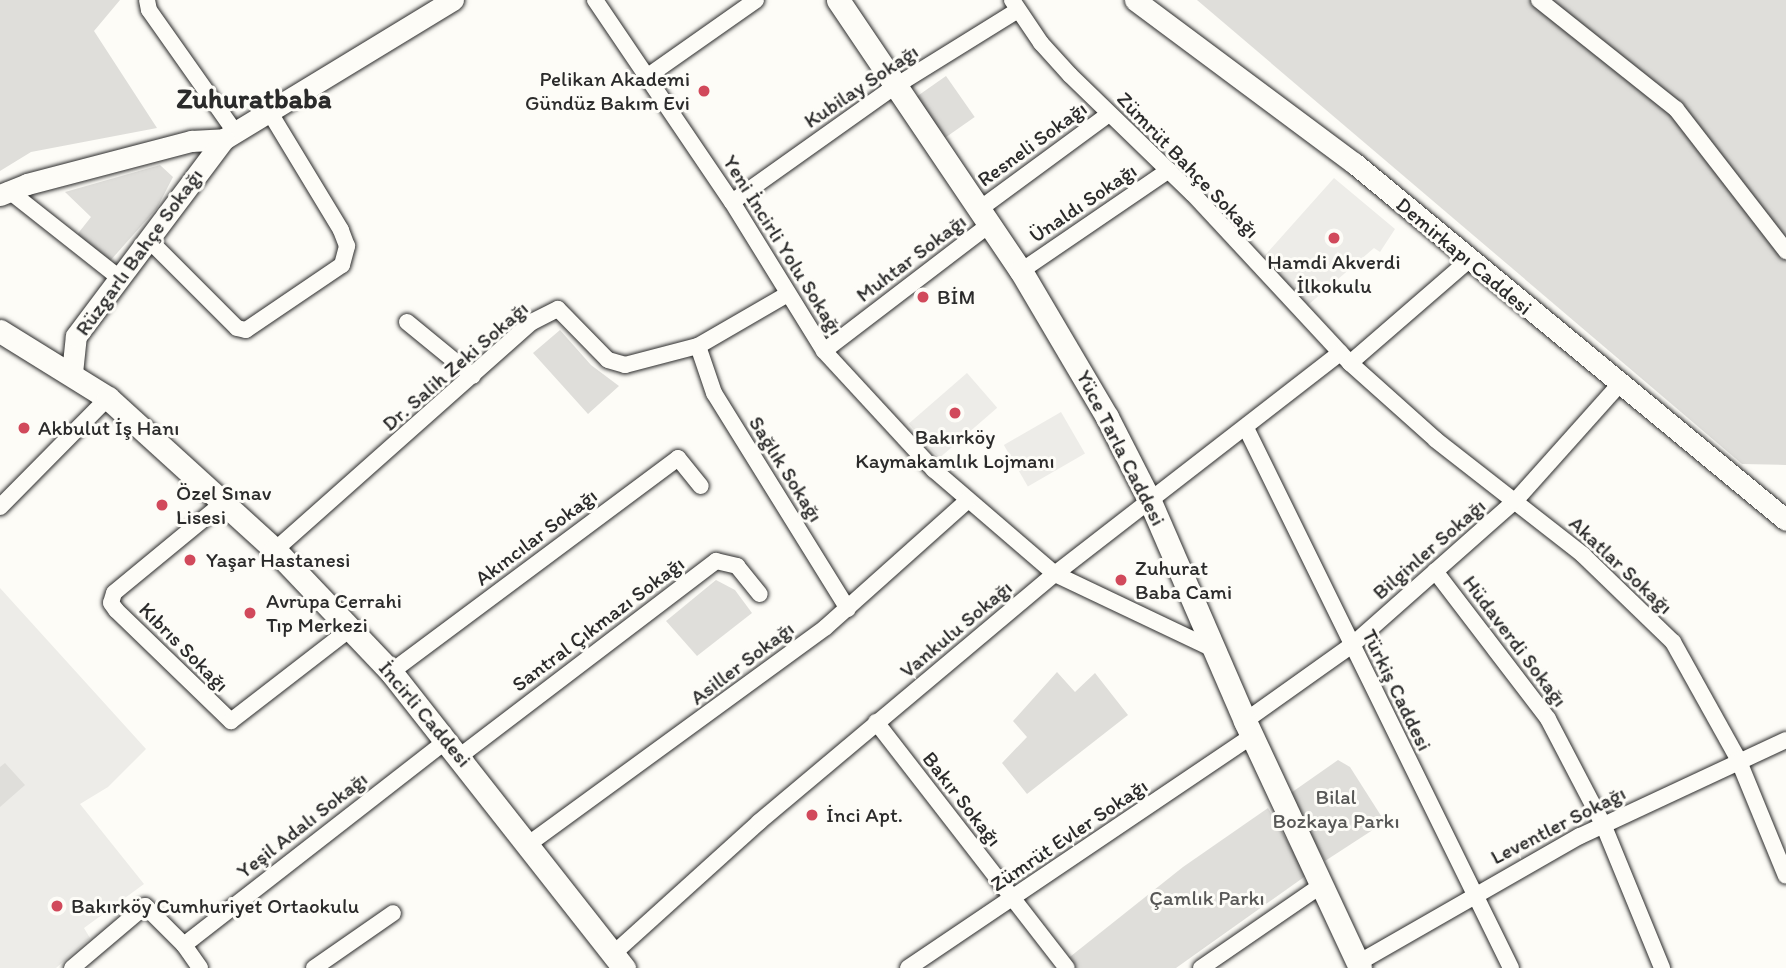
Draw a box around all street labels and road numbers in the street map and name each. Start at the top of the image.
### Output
street label: Kubilay Sokağı [799,39,923,133]
street label: Zümrüt Bahçe Sokağı [1112,87,1264,243]
street label: Resneli Sokağı [972,96,1092,192]
street label: Yeni İncirli Yolu Sokağı [718,151,848,339]
street label: Ünaldı Sokağı [1025,158,1141,248]
street label: Rüzgarlı Bahçe Sokağı [70,164,208,340]
street label: Demirkapı Caddesi [1391,192,1537,320]
street label: Muhtar Sokağı [851,209,971,307]
street label: Dr. Salih Zeki Sokağı [377,296,533,436]
street label: Yüce Tarla Caddesi [1071,367,1171,529]
street label: Sağlık Sokağı [743,411,829,527]
street label: Akıncılar Sokağı [470,483,602,591]
street label: Bilginler Sokağı [1367,493,1491,605]
street label: Akatlar Sokağı [1564,511,1678,619]
street label: Santral Çıkmazı Sokağı [507,551,689,697]
street label: Hüdaverdi Sokağı [1457,570,1573,712]
street label: Vankulu Sokağı [895,575,1017,683]
street label: Kıbrıs Sokağı [134,597,234,697]
street label: Asiller Sokağı [685,616,799,710]
street label: Türkiş Caddesi [1357,625,1437,755]
street label: İncirli Caddesi [373,656,477,772]
street label: Bakır Sokağı [917,746,1007,852]
street label: Yeşil Adalı Sokağı [231,766,373,884]
street label: Zümrüt Evler Sokağı [986,773,1152,897]
street label: Leventler Sokağı [1486,780,1630,870]

